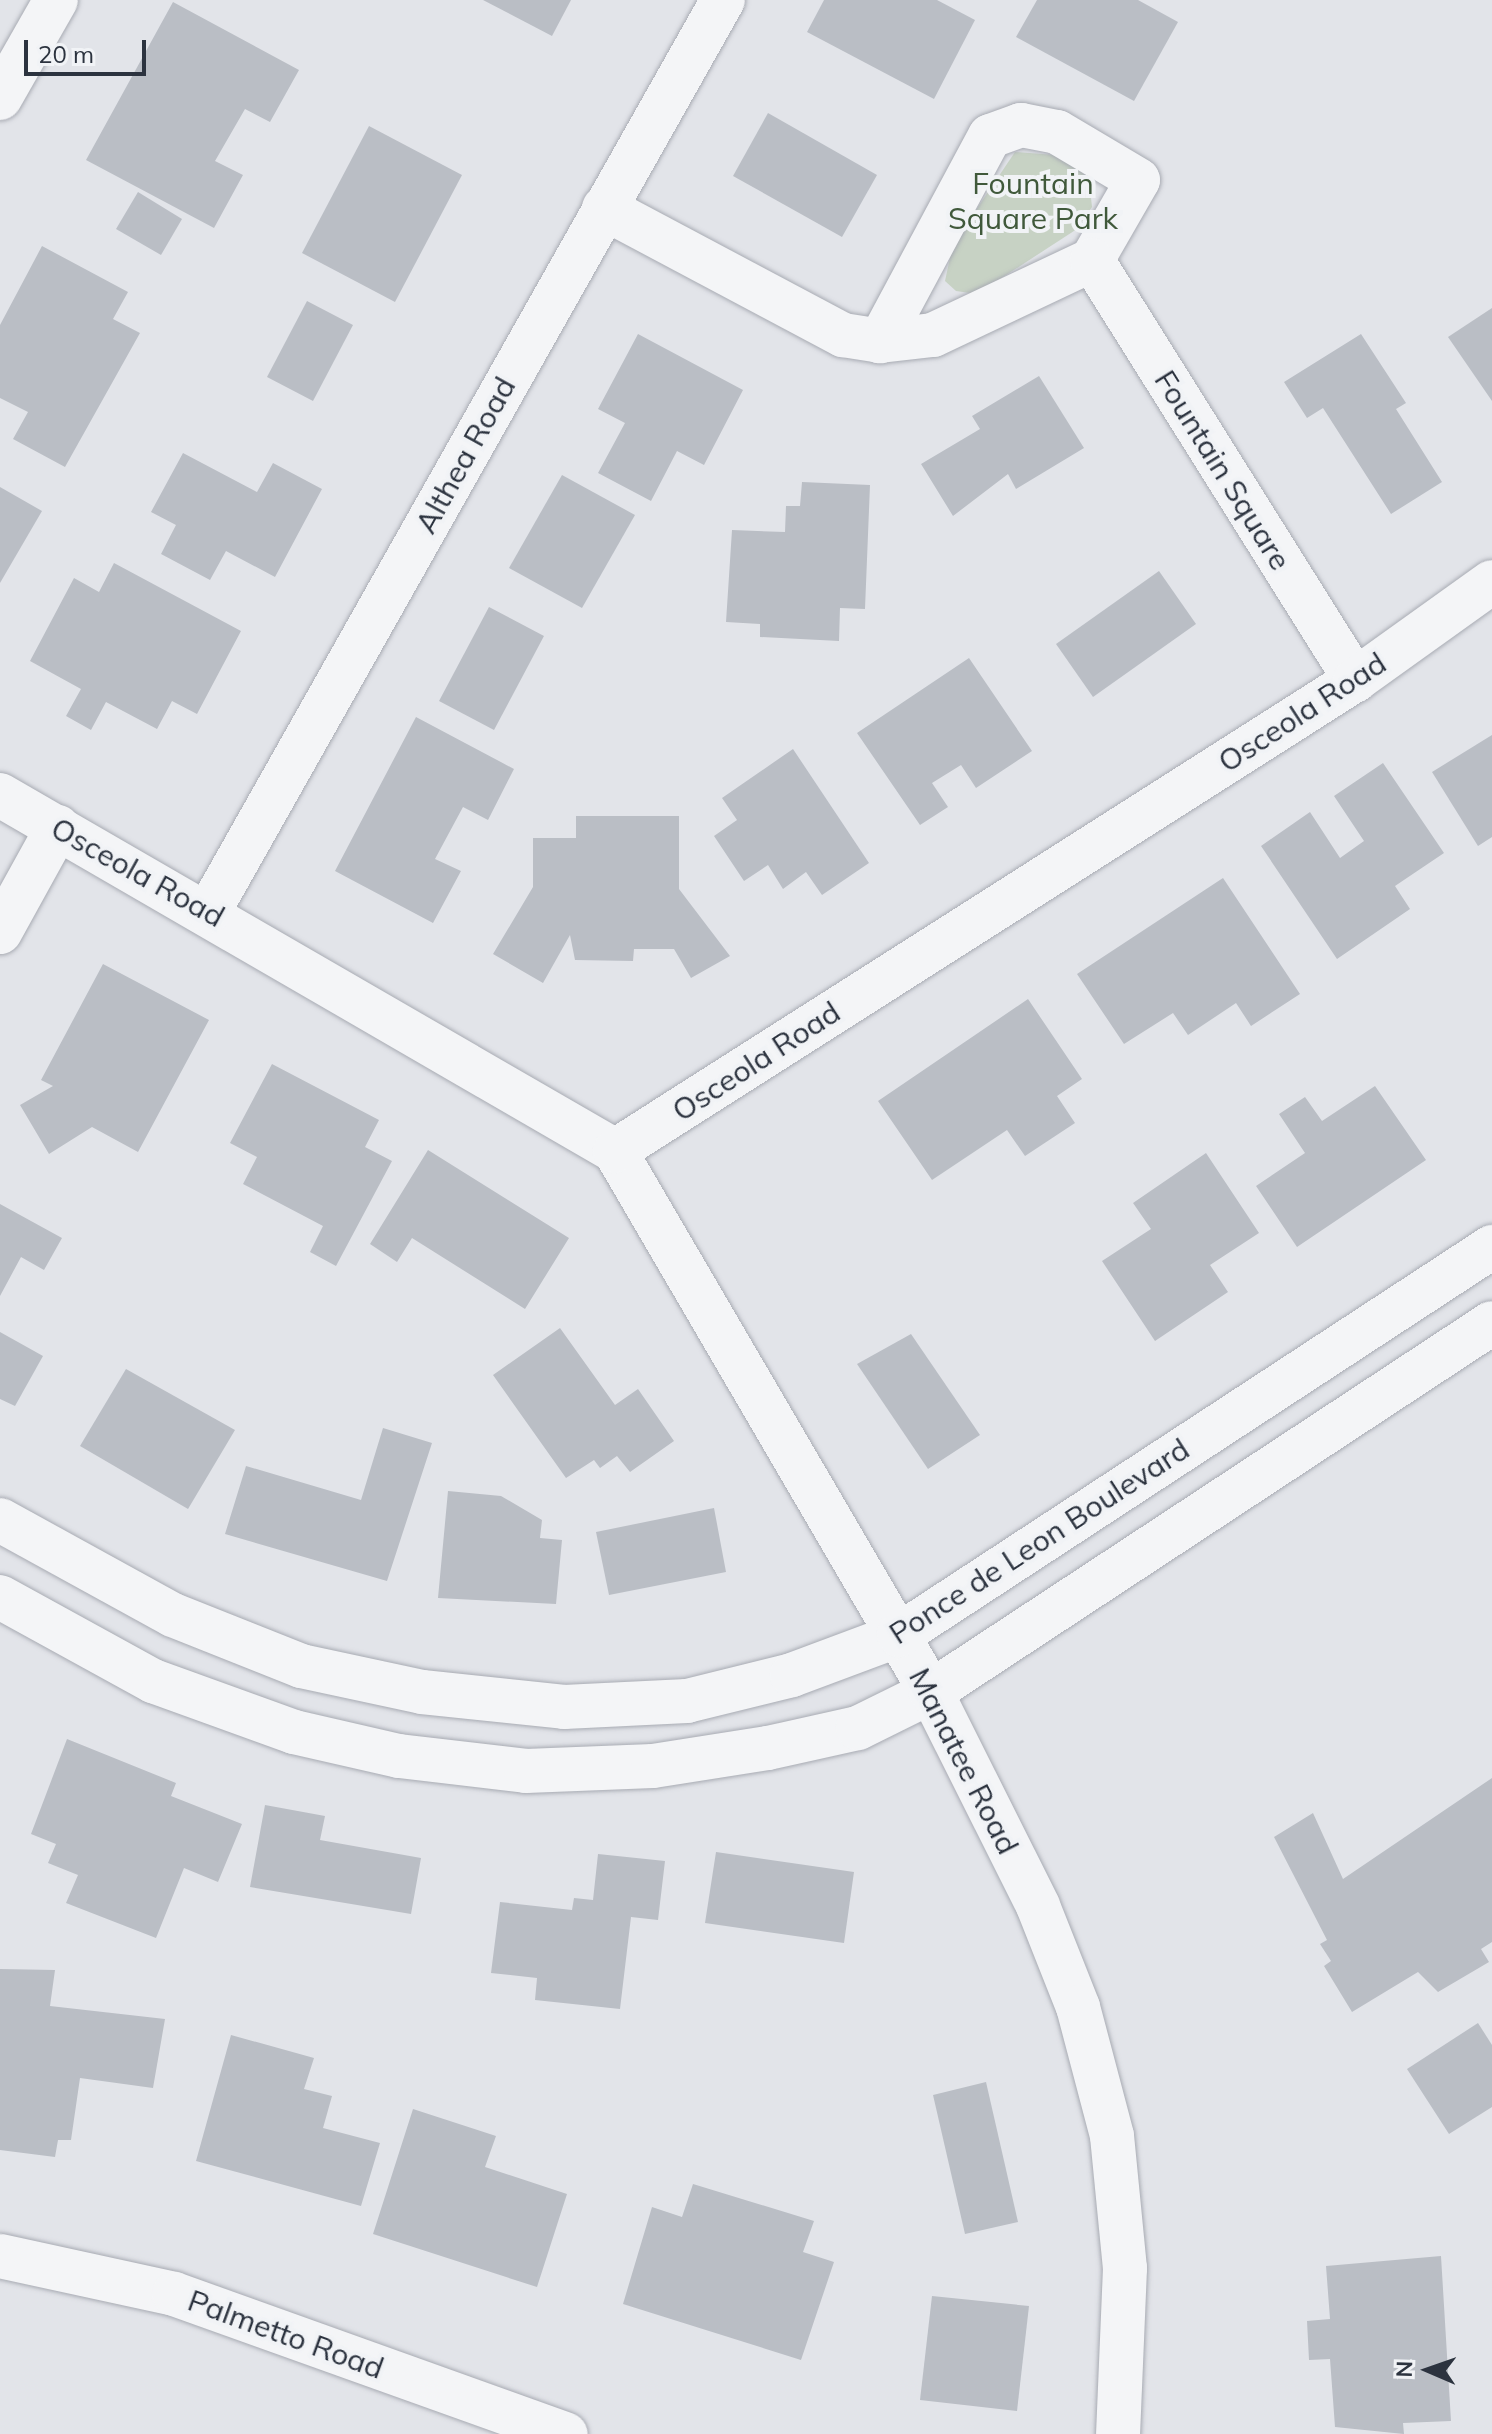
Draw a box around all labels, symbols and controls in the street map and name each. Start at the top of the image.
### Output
scale bar [28,24,150,74]
text: 20 m [38,39,94,69]
park label: Fountain Square Park [948,165,1118,236]
street label: Fountain Square [1147,364,1299,576]
street label: Althea Road [407,371,523,539]
street label: Osceola Road [1211,644,1393,780]
street label: Osceola Road [45,810,231,934]
street label: Osceola Road [665,993,847,1129]
street label: Ponce de Leon Boulevard [882,1431,1196,1651]
street label: Manatee Road [902,1662,1026,1860]
street label: Palmetto Road [183,2282,389,2386]
north arrow [1388,2330,1468,2410]
text: N [1390,2360,1418,2378]

